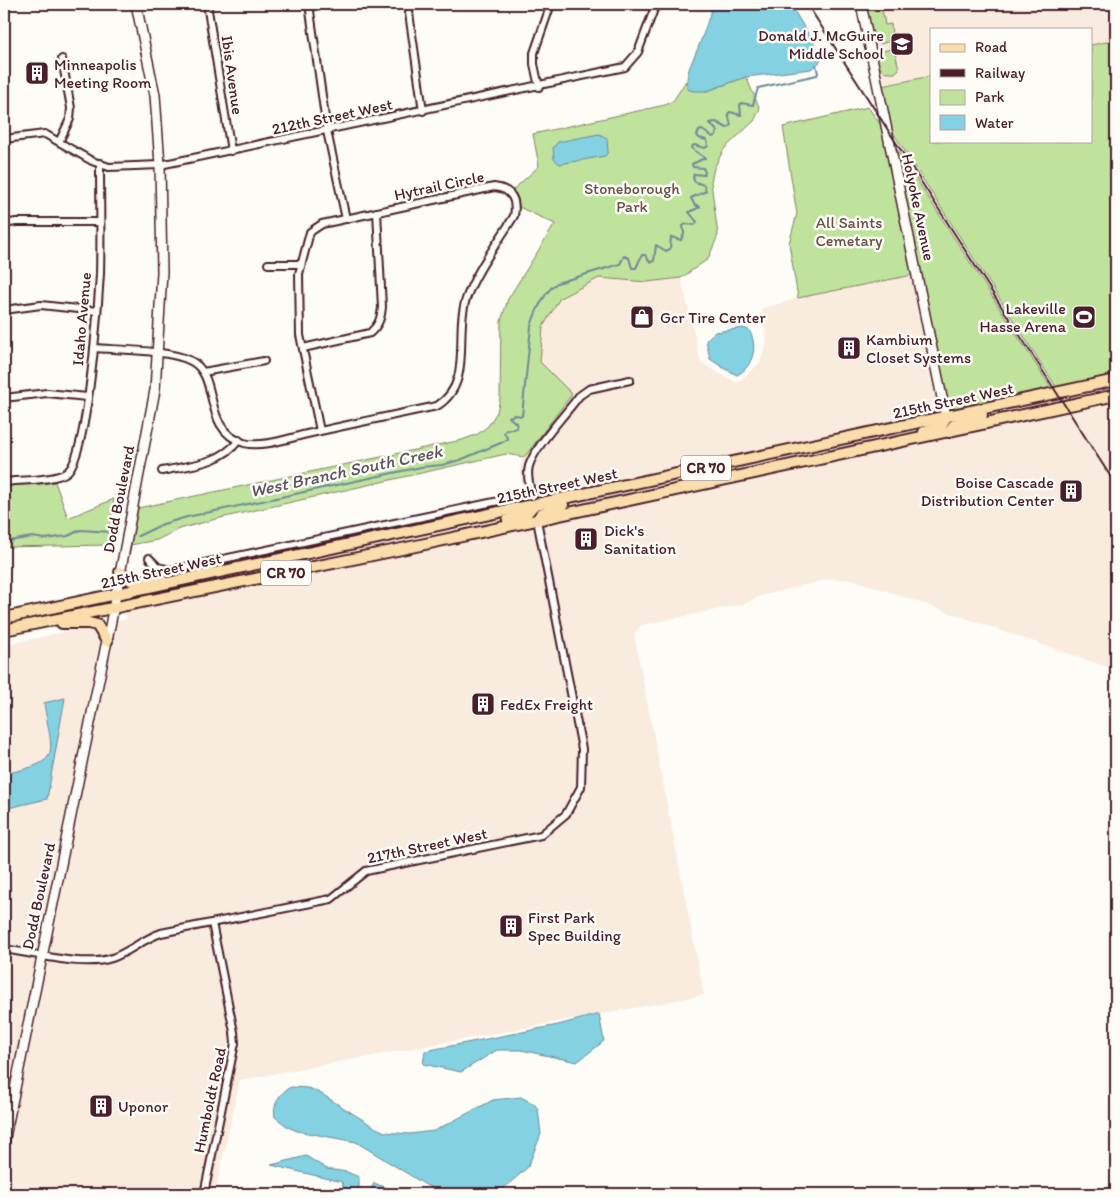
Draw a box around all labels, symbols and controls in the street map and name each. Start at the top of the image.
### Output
place label: Donald J. McGuire Middle School [758,26,884,63]
legend [930,28,1092,142]
school or university icon: Donald J. McGuire Middle School [889,31,915,57]
street label: Ibis Avenue [218,34,247,116]
text: Road [975,38,1008,56]
place label: Minneapolis Meeting Room [54,55,152,92]
building icon: Minneapolis Meeting Room [24,60,50,86]
text: Railway [975,64,1025,82]
text: Park [975,88,1005,106]
street label: 212th Street West [270,94,394,139]
text: Water [975,114,1014,132]
street label: Holyoke Avenue [898,152,939,263]
street label: Hytrail Circle [392,167,486,204]
park label: Stoneborough Park [584,179,680,216]
park label: All Saints Cemetary [815,213,883,250]
street label: Idaho Avenue [68,271,95,367]
place label: Lakeville Hasse Arena [979,299,1067,336]
shop icon: Gcr Tire Center [629,304,655,330]
sports icon: Lakeville Hasse Arena [1071,304,1097,330]
place label: Gcr Tire Center [660,308,766,327]
place label: Kambium Closet Systems [866,330,971,367]
building icon: Kambium Closet Systems [836,335,862,361]
street label: 215th Street West [891,378,1015,423]
water label: West Branch South Creek [248,440,446,502]
street label: Dodd Boulevard [99,443,138,554]
road number: CR 70 [681,456,731,480]
street label: 215th Street West [495,463,619,508]
place label: Boise Cascade Distribution Center [921,473,1055,510]
building icon: Boise Cascade Distribution Center [1058,478,1084,504]
place label: Dick's Sanitation [604,521,676,558]
building icon: Dick's Sanitation [573,526,599,552]
street label: 215th Street West [99,548,223,593]
road number: CR 70 [261,560,311,586]
building icon: FedEx Freight [470,691,496,717]
place label: FedEx Freight [500,695,593,714]
street label: 217th Street West [365,823,489,868]
street label: Dodd Boulevard [18,840,59,951]
place label: First Park Spec Building [528,908,622,945]
building icon: First Park Spec Building [498,913,524,939]
street label: Humboldt Road [189,1045,230,1155]
building icon: Uponor [88,1093,114,1119]
place label: Uponor [118,1097,169,1116]

